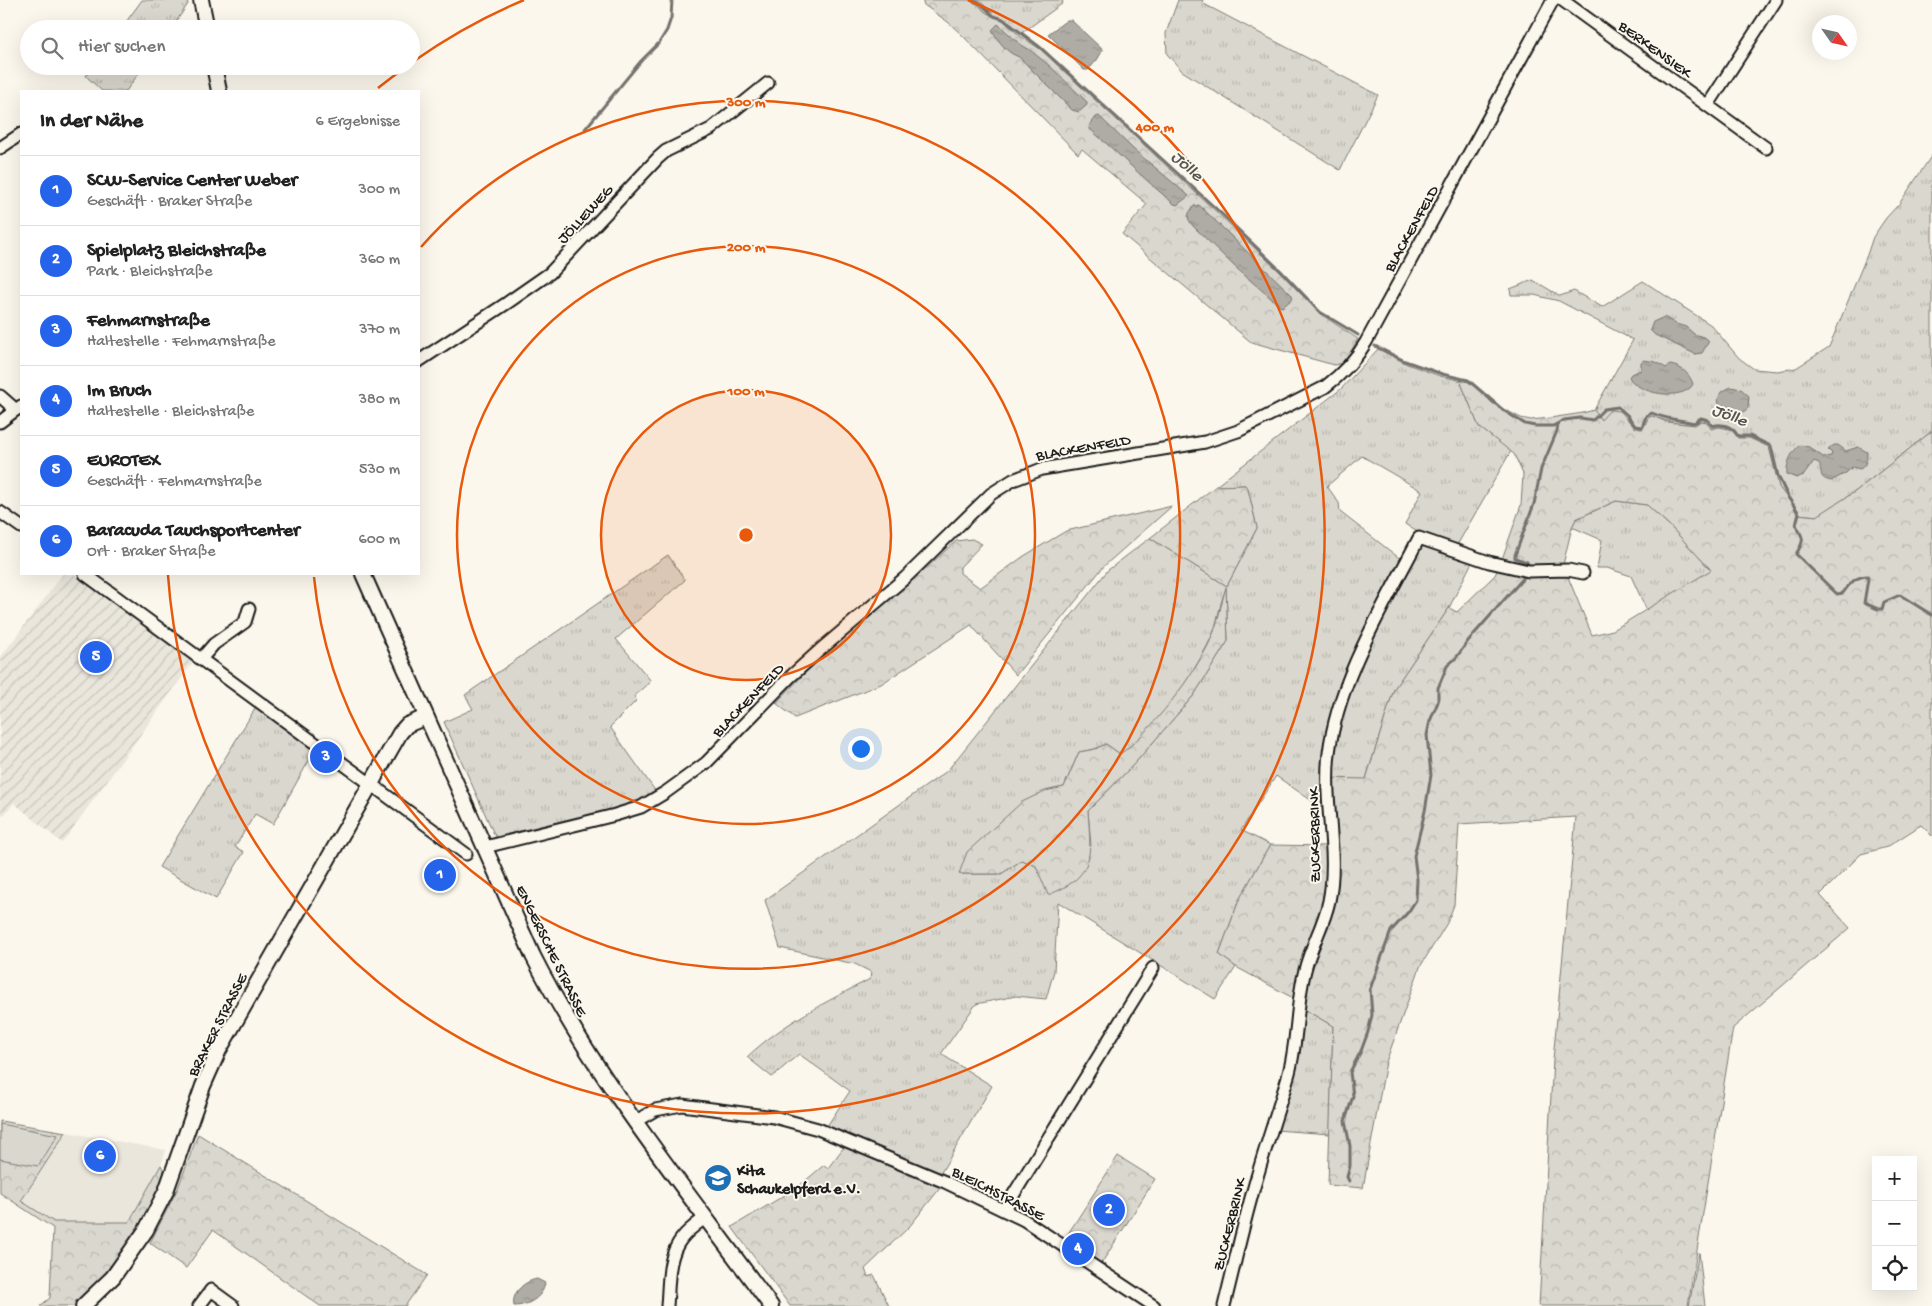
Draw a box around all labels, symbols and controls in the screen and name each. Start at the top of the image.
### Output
north arrow [1812,15,1857,60]
street label: BERKENSIEK [1613,17,1696,85]
search box [20,20,420,75]
icon: search [38,34,66,62]
text: Hier suchen [78,36,165,59]
text: 300 m [725,94,766,112]
text: In der Nähe [40,110,143,135]
text: 6 Ergebnisse [316,113,400,132]
text: 400 m [1135,119,1175,137]
water label: Jölle [1166,147,1207,187]
text: SCW-Service Center Weber [87,170,297,193]
text: 1 [53,181,59,200]
text: 300 m [358,181,400,200]
street label: JÖLLEWEG [555,181,619,249]
street label: BLACKENFELD [1381,183,1445,277]
text: Geschäft · Braker Straße [87,193,252,212]
text: 200 m [727,239,766,257]
text: Spielplatz Bleichstraße [87,240,266,263]
text: 2 [52,251,60,270]
text: 360 m [359,251,400,270]
text: Park · Bleichstraße [87,263,213,282]
text: Fehmarnstraße [87,310,210,333]
text: 3 [52,321,60,340]
text: 370 m [359,321,400,340]
text: Haltestelle · Fehmarnstraße [87,333,275,352]
text: Im Bruch [87,380,152,403]
text: 100 m [726,383,765,401]
text: 4 [52,391,60,410]
text: 380 m [359,391,400,410]
water label: Jölle [1708,400,1750,433]
text: Haltestelle · Bleichstraße [87,403,254,422]
street label: BLACKENFELD [1034,432,1133,467]
text: EUROTEX [87,450,160,473]
text: 5 [52,461,60,480]
text: 530 m [359,461,400,480]
text: Geschäft · Fehmarnstraße [87,473,262,492]
text: Baracuda Tauchsportcenter [87,520,300,543]
centre of rings [737,526,755,544]
text: 6 [52,531,60,550]
text: 600 m [359,531,400,550]
text: Ort · Braker Straße [87,543,215,562]
pin: 5 [80,638,112,676]
street label: BLACKENFELD [709,660,790,743]
your location [848,736,874,762]
pin: 3 [310,738,342,776]
street label: ZUCKERBRINK [1306,785,1327,883]
pin: 1 [424,856,456,894]
street label: ENGERSCHE STRASSE [510,883,590,1021]
street label: BRAKER STRASSE [185,970,254,1081]
pin: 6 [84,1137,116,1175]
map controls [1872,1156,1917,1291]
button: + [1872,1156,1917,1201]
school or university icon: Kita Schaukelpferd e.V. [703,1163,733,1193]
place label: Kita Schaukelpferd e.V. [736,1163,861,1200]
street label: BLEICHSTRASSE [947,1163,1048,1227]
street label: ZUCKERBRINK [1211,1174,1253,1273]
pin: 2 [1093,1191,1125,1229]
button: − [1872,1201,1917,1246]
pin: 4 [1062,1230,1094,1268]
button: locate [1872,1246,1917,1291]

